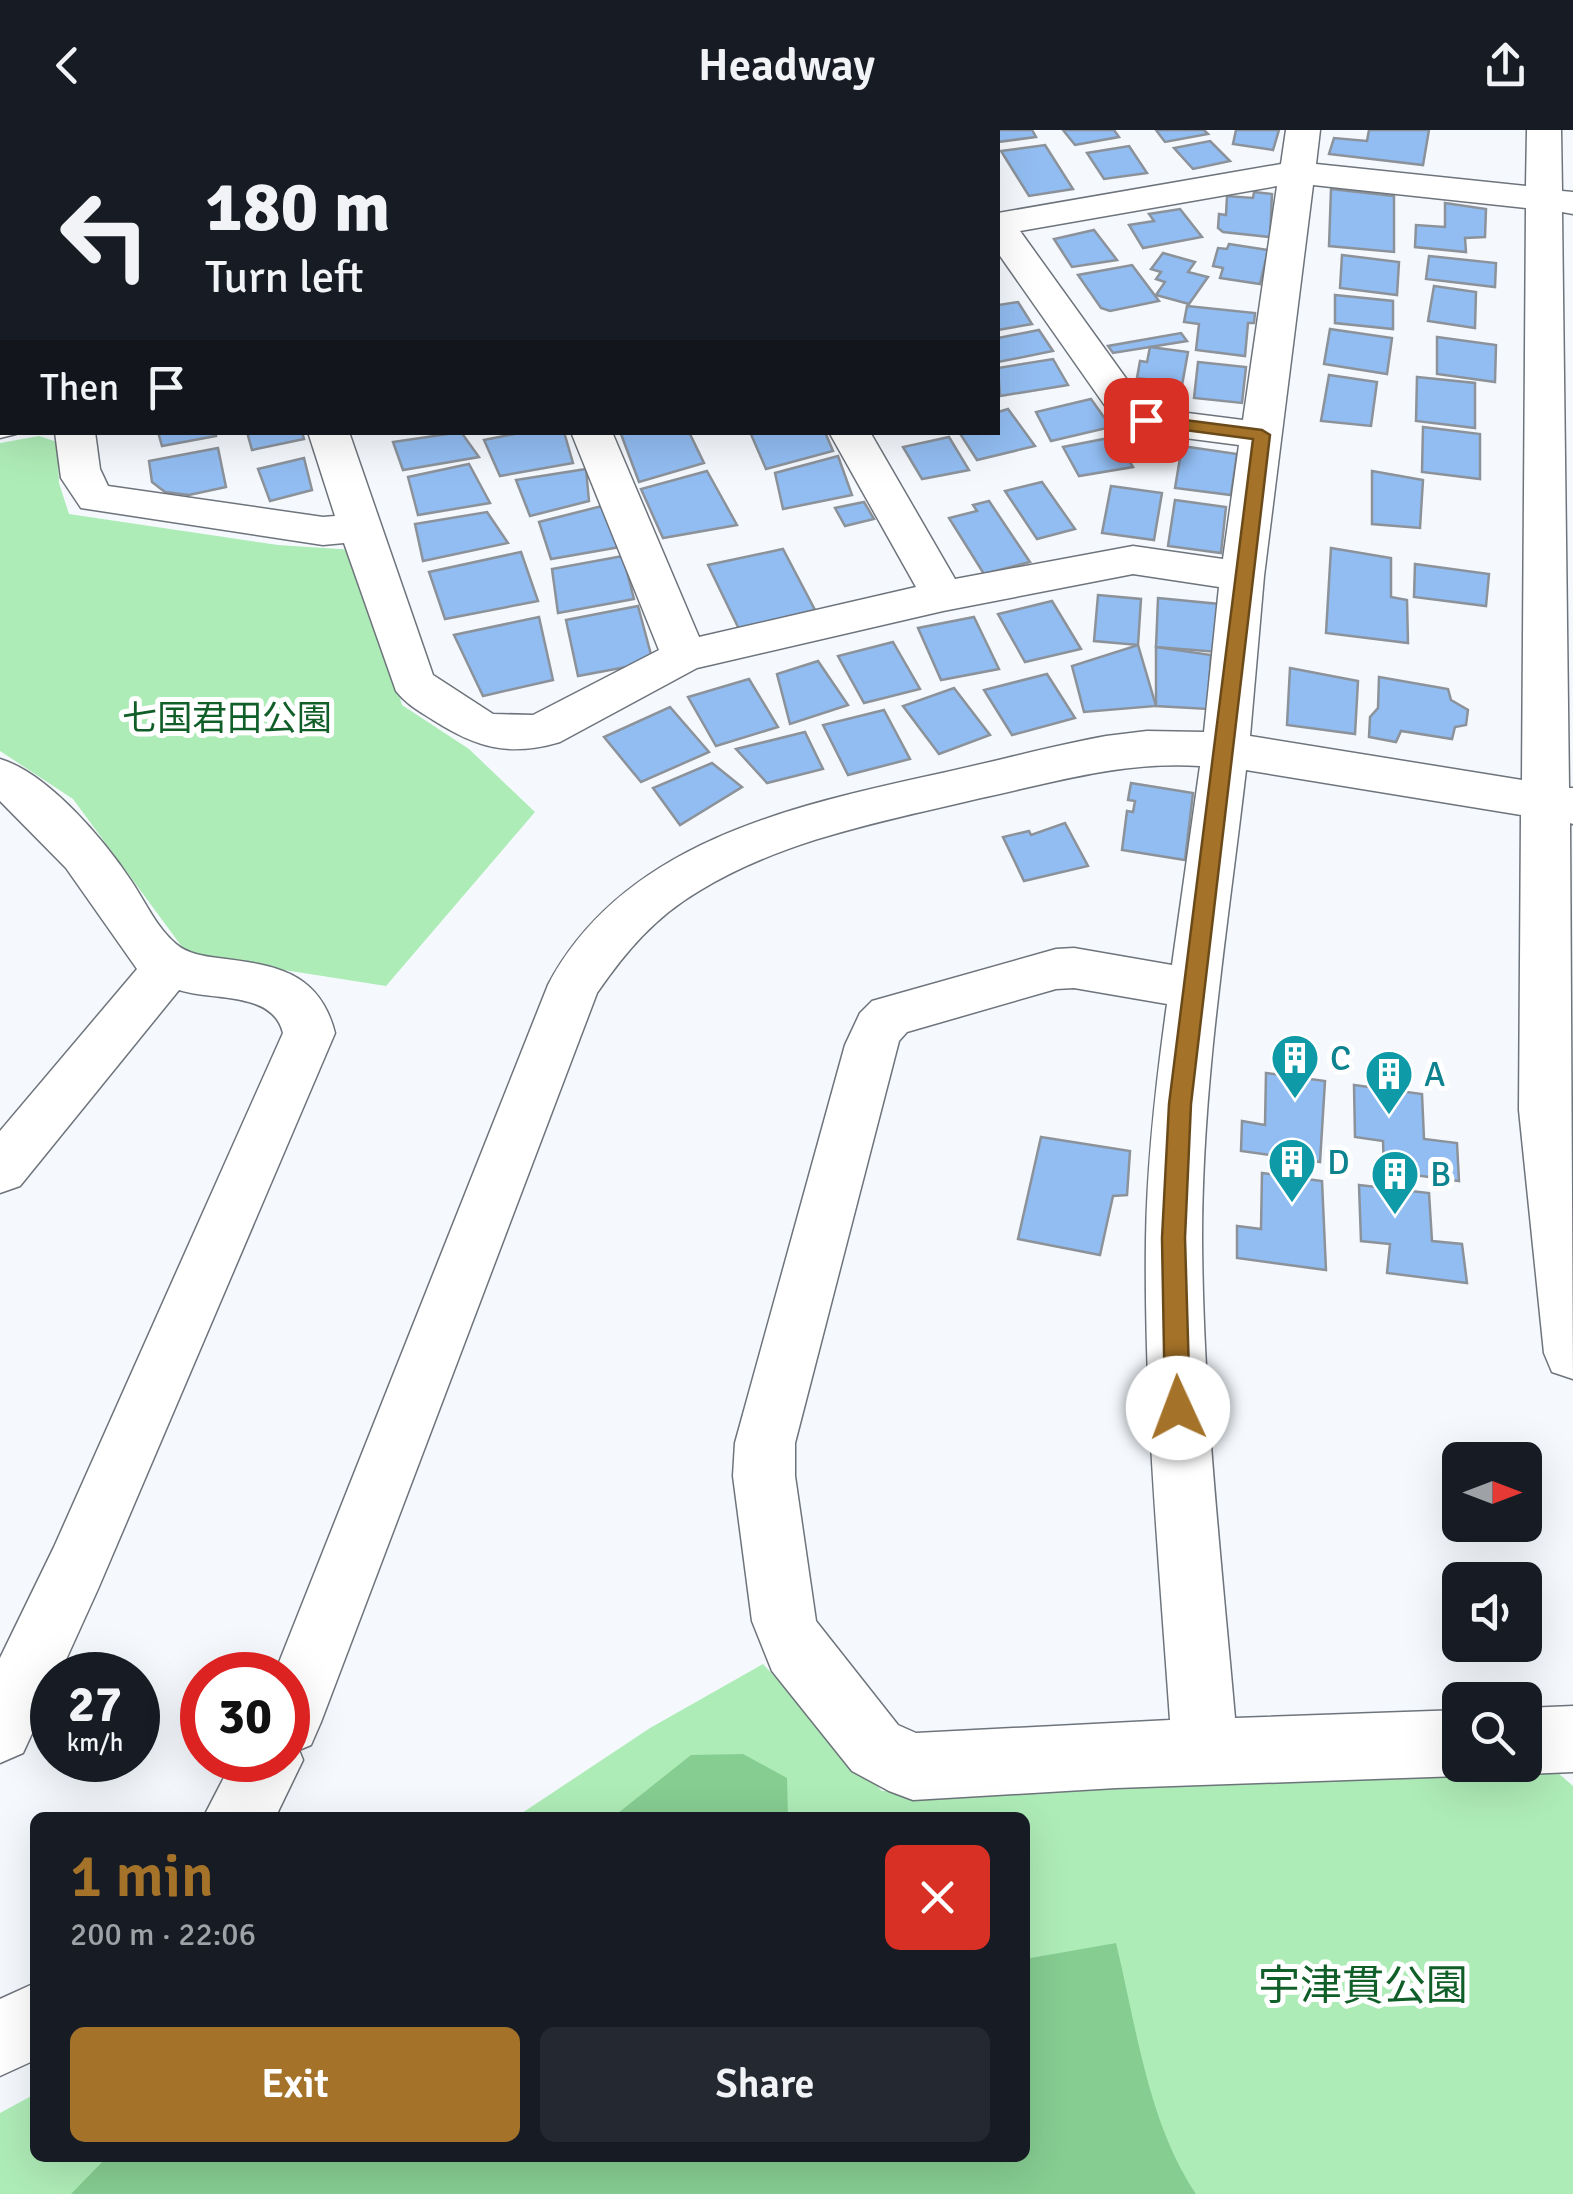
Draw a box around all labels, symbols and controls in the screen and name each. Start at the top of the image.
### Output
icon: back [40,38,95,93]
text: Headway [698,38,875,93]
icon: share [1478,38,1533,93]
text: 180 m [205,164,390,250]
icon: left [40,170,170,300]
text: Turn left [205,250,364,305]
icon: arrive [139,360,194,415]
text: Then [40,364,119,411]
pin [1104,378,1189,463]
icon: arrive [1119,393,1174,448]
park label: 七国君田公園 [122,697,332,740]
building icon: C [1269,1032,1321,1100]
place label: C [1330,1037,1351,1080]
building icon: A [1363,1048,1415,1116]
place label: A [1424,1053,1445,1096]
building icon: D [1266,1136,1318,1204]
place label: D [1327,1141,1350,1184]
building icon: B [1369,1148,1421,1216]
place label: B [1430,1153,1451,1196]
position arrow [1126,1356,1230,1460]
north arrow [1442,1442,1542,1542]
map controls [1442,1442,1542,1782]
button: sound [1442,1562,1542,1662]
speed limit sign: 30 [180,1652,310,1782]
text: 27 [68,1674,122,1736]
button: search [1442,1682,1542,1782]
text: km/h [67,1727,123,1758]
text: 1 min [70,1840,214,1914]
button: close [885,1845,990,1950]
text: 200 m · 22:06 [70,1915,256,1954]
park label: 宇津貫公園 [1258,1961,1468,2012]
button: Exit [70,2027,520,2142]
button: Share [540,2027,990,2142]

